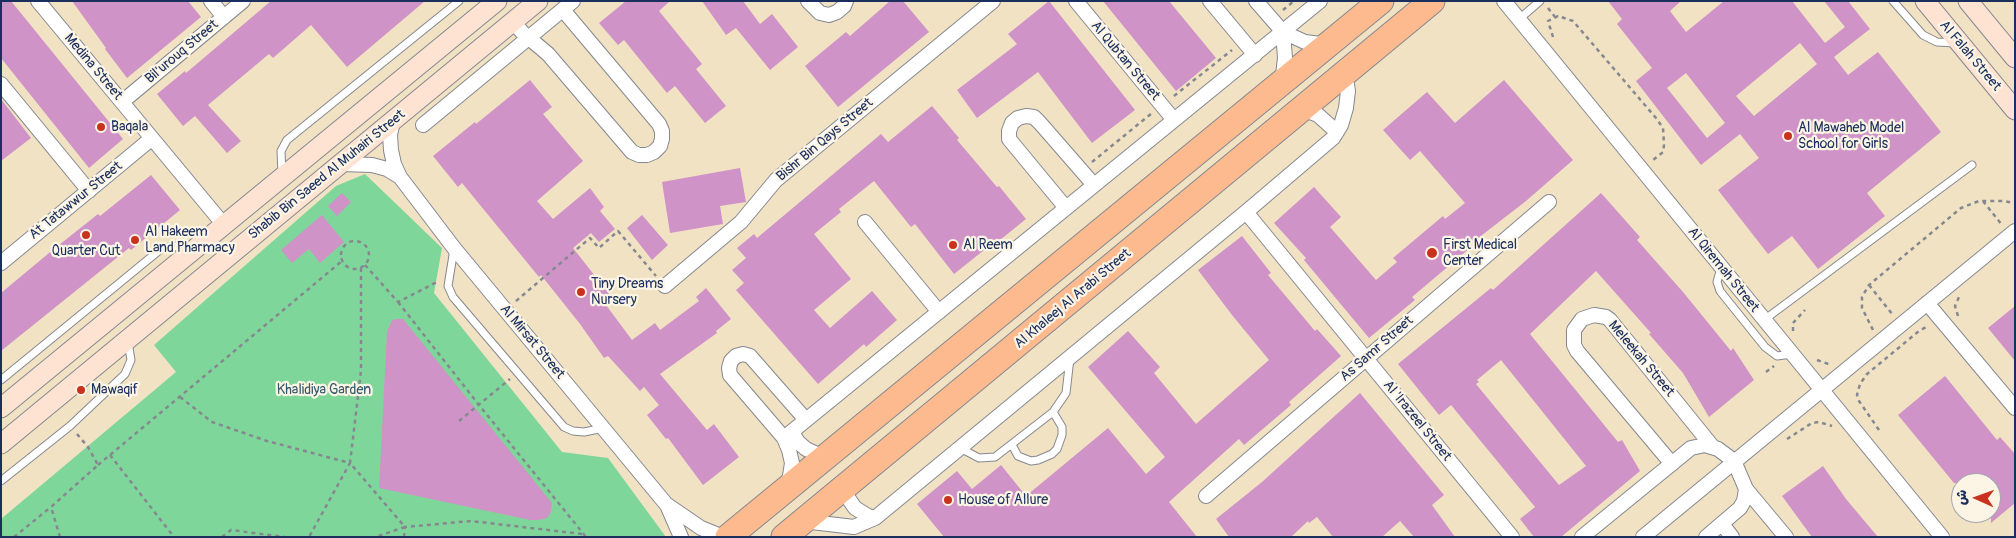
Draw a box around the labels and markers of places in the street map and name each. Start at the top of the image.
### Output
place label: Baqala [111,119,148,135]
place label: Al Mawaheb Model School for Girls [1798,120,1904,152]
marker: Baqala [95,121,107,133]
marker: Al Mawaheb Model School for Girls [1782,130,1794,142]
place label: Al Hakeem Land Pharmacy [145,224,235,256]
marker: Quarter Cut [80,229,92,241]
marker: Al Hakeem Land Pharmacy [129,234,141,246]
place label: Al Reem [963,237,1013,253]
place label: First Medical Center [1443,237,1517,270]
marker: Al Reem [947,239,959,251]
place label: Quarter Cut [51,243,121,259]
marker: First Medical Center [1425,246,1439,260]
place label: Tiny Dreams Nursery [591,276,663,308]
marker: Tiny Dreams Nursery [575,286,587,298]
place label: Mawaqif [91,382,138,398]
marker: Mawaqif [75,384,87,396]
place label: House of Allure [958,492,1048,508]
marker: House of Allure [942,494,954,506]

